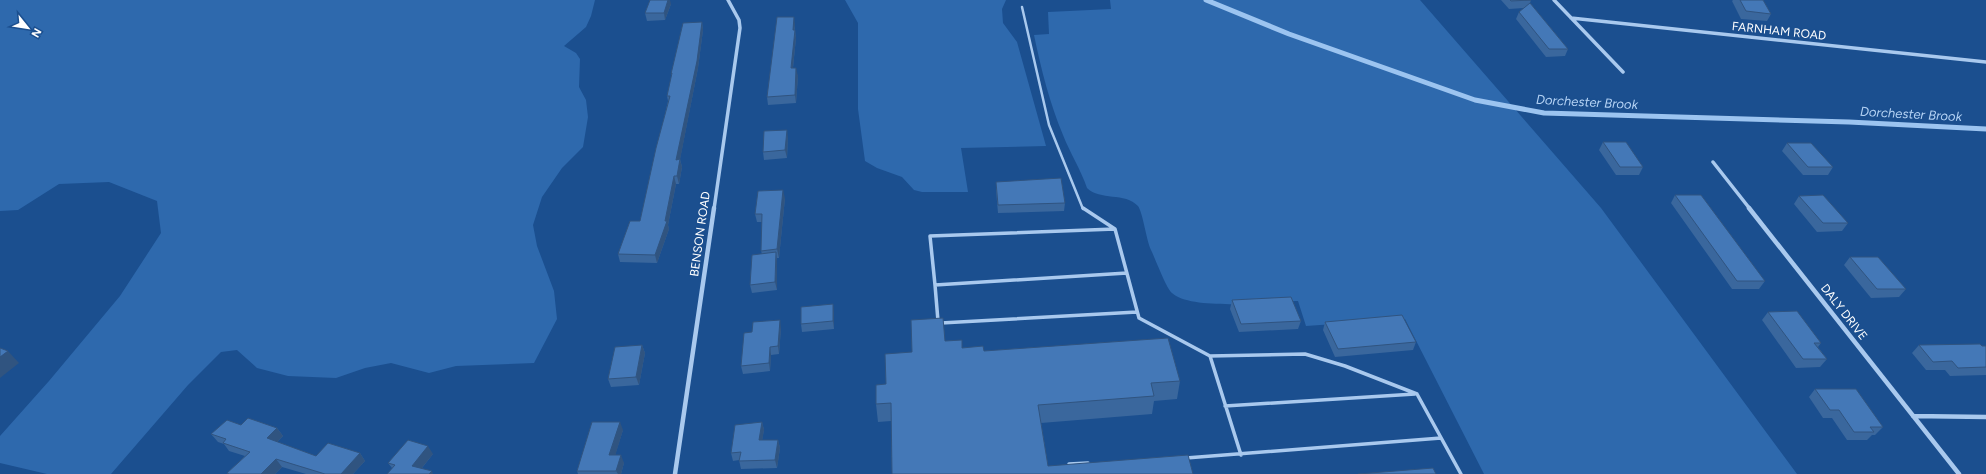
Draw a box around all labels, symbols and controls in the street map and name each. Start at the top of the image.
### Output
north arrow [8,8,48,48]
street label: FARNHAM ROAD [1731,19,1827,43]
text: N [28,26,44,40]
water label: Dorchester Brook [1536,92,1639,112]
water label: Dorchester Brook [1860,104,1963,124]
street label: BENSON ROAD [687,191,713,277]
street label: DALY DRIVE [1818,281,1870,343]

